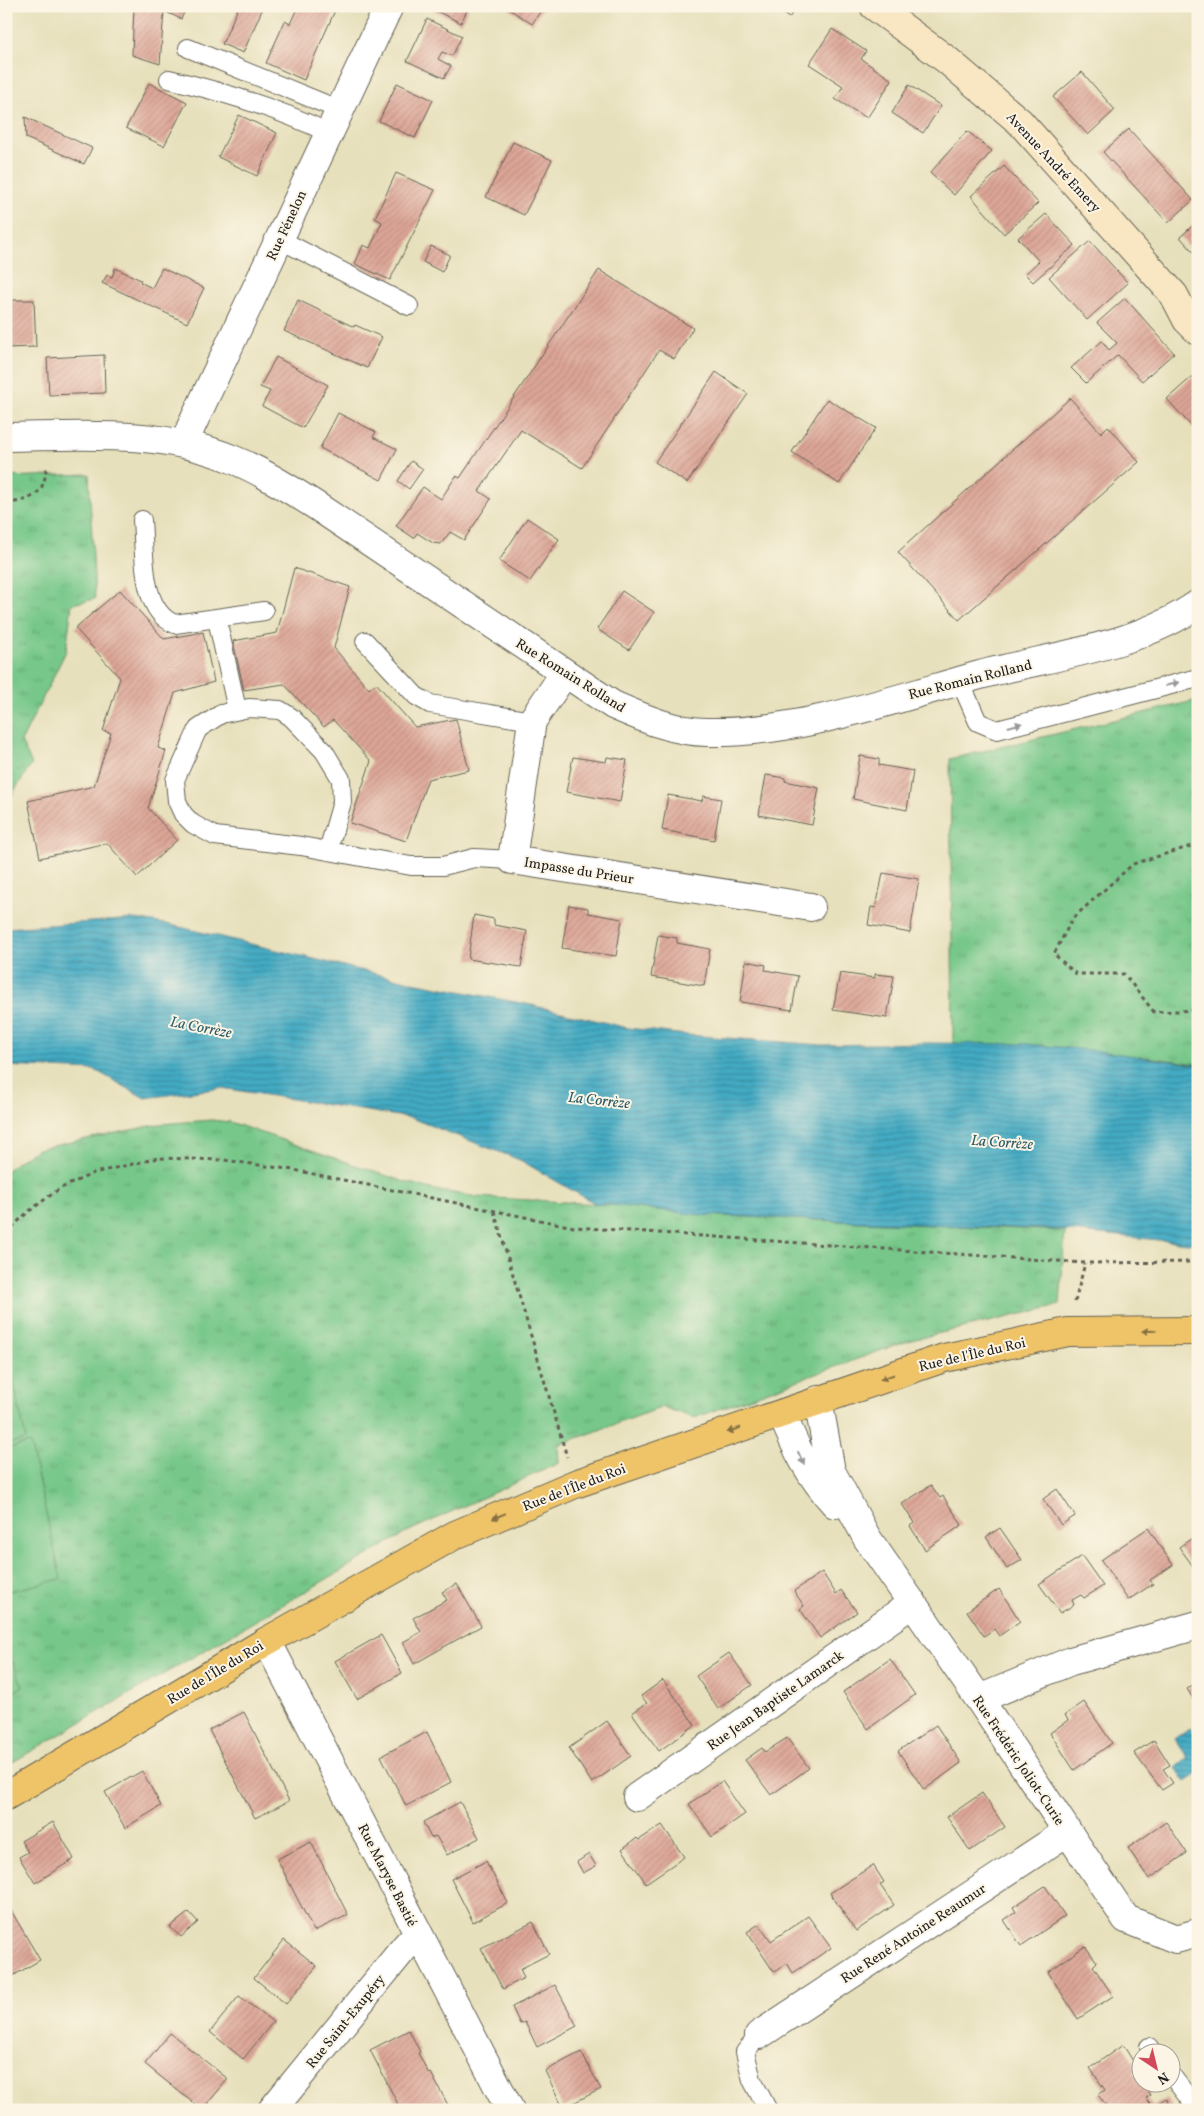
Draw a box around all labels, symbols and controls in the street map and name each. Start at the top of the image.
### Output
street label: Avenue André Emery [1001,109,1105,218]
street label: Rue Fénelon [263,187,312,264]
street label: Rue Romain Rolland [511,635,629,718]
street label: Rue Romain Rolland [907,656,1034,705]
one-way arrow [1165,680,1180,688]
one-way arrow [1007,721,1022,729]
street label: Impasse du Prieur [522,853,635,890]
water label: La Corrèze [168,1012,234,1045]
water label: La Corrèze [567,1088,631,1115]
water label: La Corrèze [970,1131,1034,1156]
one-way arrow [1141,1328,1157,1336]
street label: Rue de l'Île du Roi [917,1334,1028,1377]
one-way arrow [880,1374,895,1381]
one-way arrow [726,1427,741,1434]
one-way arrow [797,1451,806,1466]
street label: Rue de l'Île du Roi [520,1460,629,1517]
one-way arrow [492,1513,506,1521]
street label: Rue de l'Île du Roi [164,1637,267,1710]
street label: Rue Jean Baptiste Lamarck [704,1647,848,1756]
street label: Rue Frédéric Joliot-Curie [967,1692,1069,1830]
street label: Rue Maryse Bastié [352,1821,421,1931]
street label: Rue René Antoine Reaumur [837,1880,990,1989]
street label: Rue Saint-Exupéry [302,1971,390,2073]
north arrow [1132,2044,1182,2094]
text: N [1153,2067,1172,2088]

